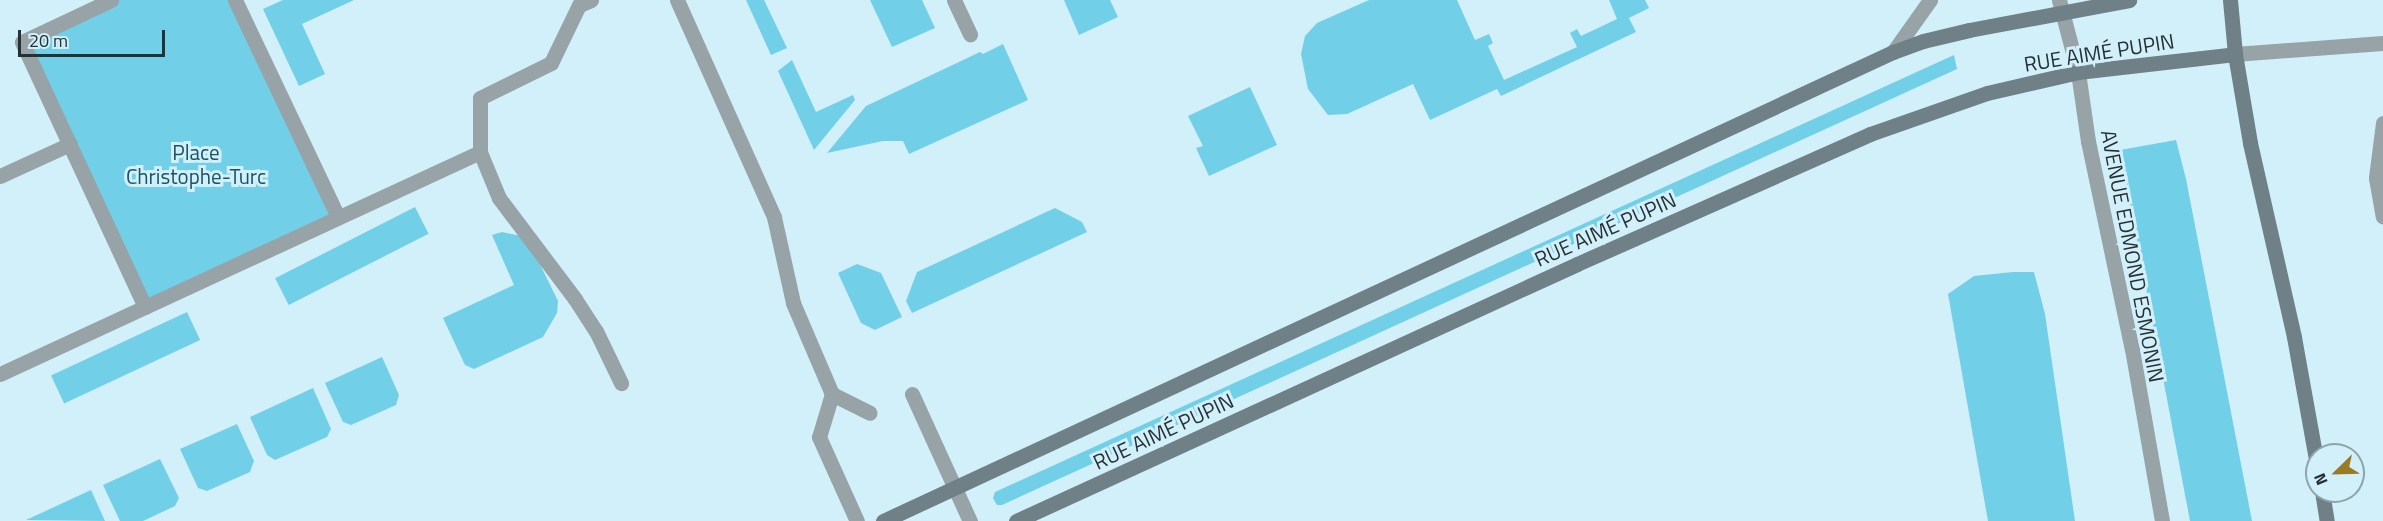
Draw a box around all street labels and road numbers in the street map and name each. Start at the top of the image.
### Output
street label: RUE AIMÉ PUPIN [2022,28,2176,76]
street label: AVENUE EDMOND ESMONIN [2096,128,2170,384]
street label: RUE AIMÉ PUPIN [1530,187,1680,271]
street label: RUE AIMÉ PUPIN [1089,387,1237,475]

